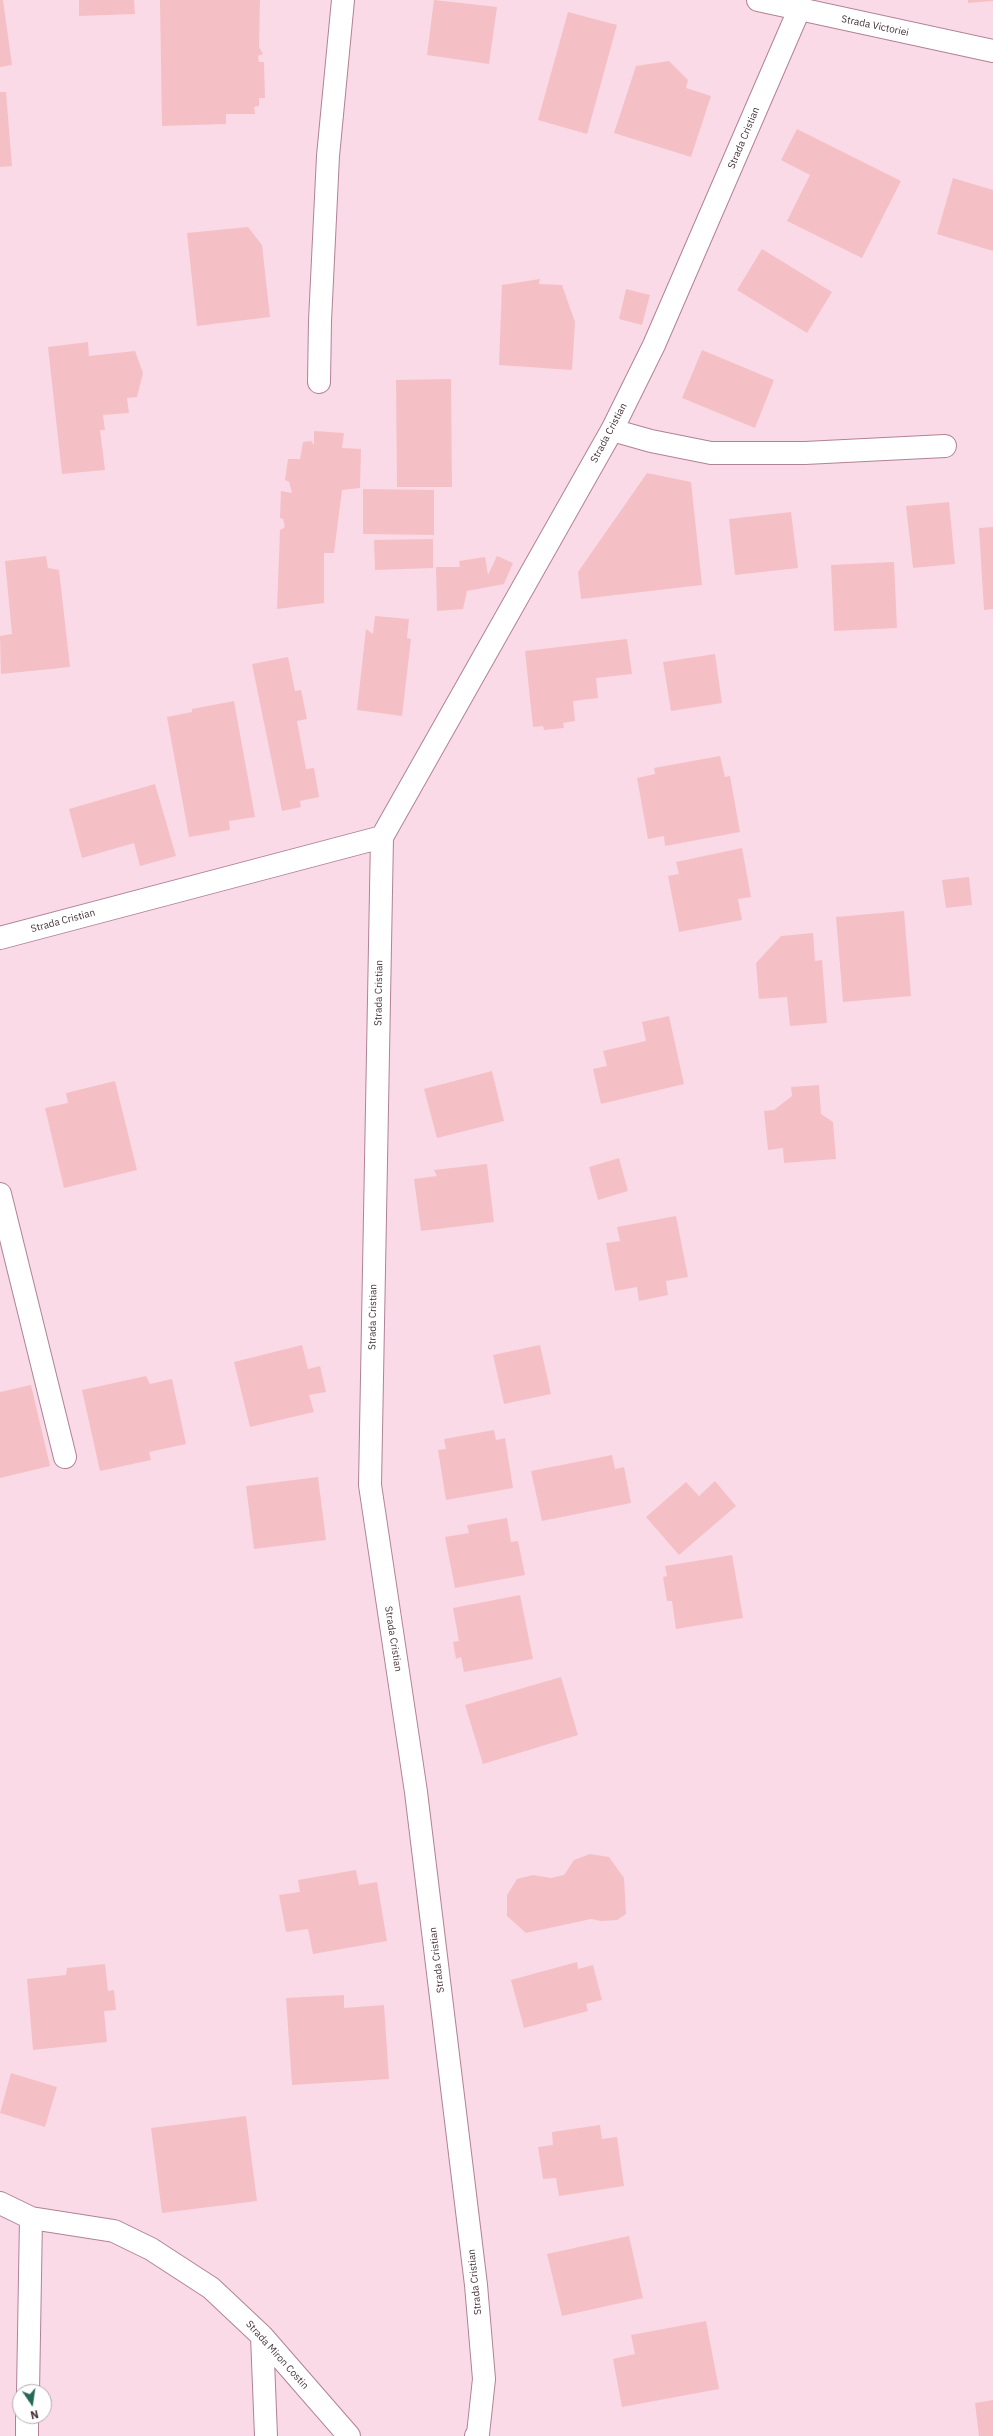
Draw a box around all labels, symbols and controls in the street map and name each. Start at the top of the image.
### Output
street label: Strada Victoriei [840,13,910,39]
street label: Strada Cristian [726,105,762,171]
street label: Strada Cristian [588,401,630,465]
street label: Strada Cristian [30,907,96,935]
street label: Strada Cristian [372,960,386,1026]
street label: Strada Cristian [366,1284,380,1350]
street label: Strada Cristian [382,1605,404,1673]
street label: Strada Cristian [427,1927,447,1993]
street label: Strada Cristian [466,2249,484,2315]
street label: Strada Miron Costin [243,2318,311,2392]
north arrow [12,2384,52,2424]
text: N [29,2407,40,2422]

